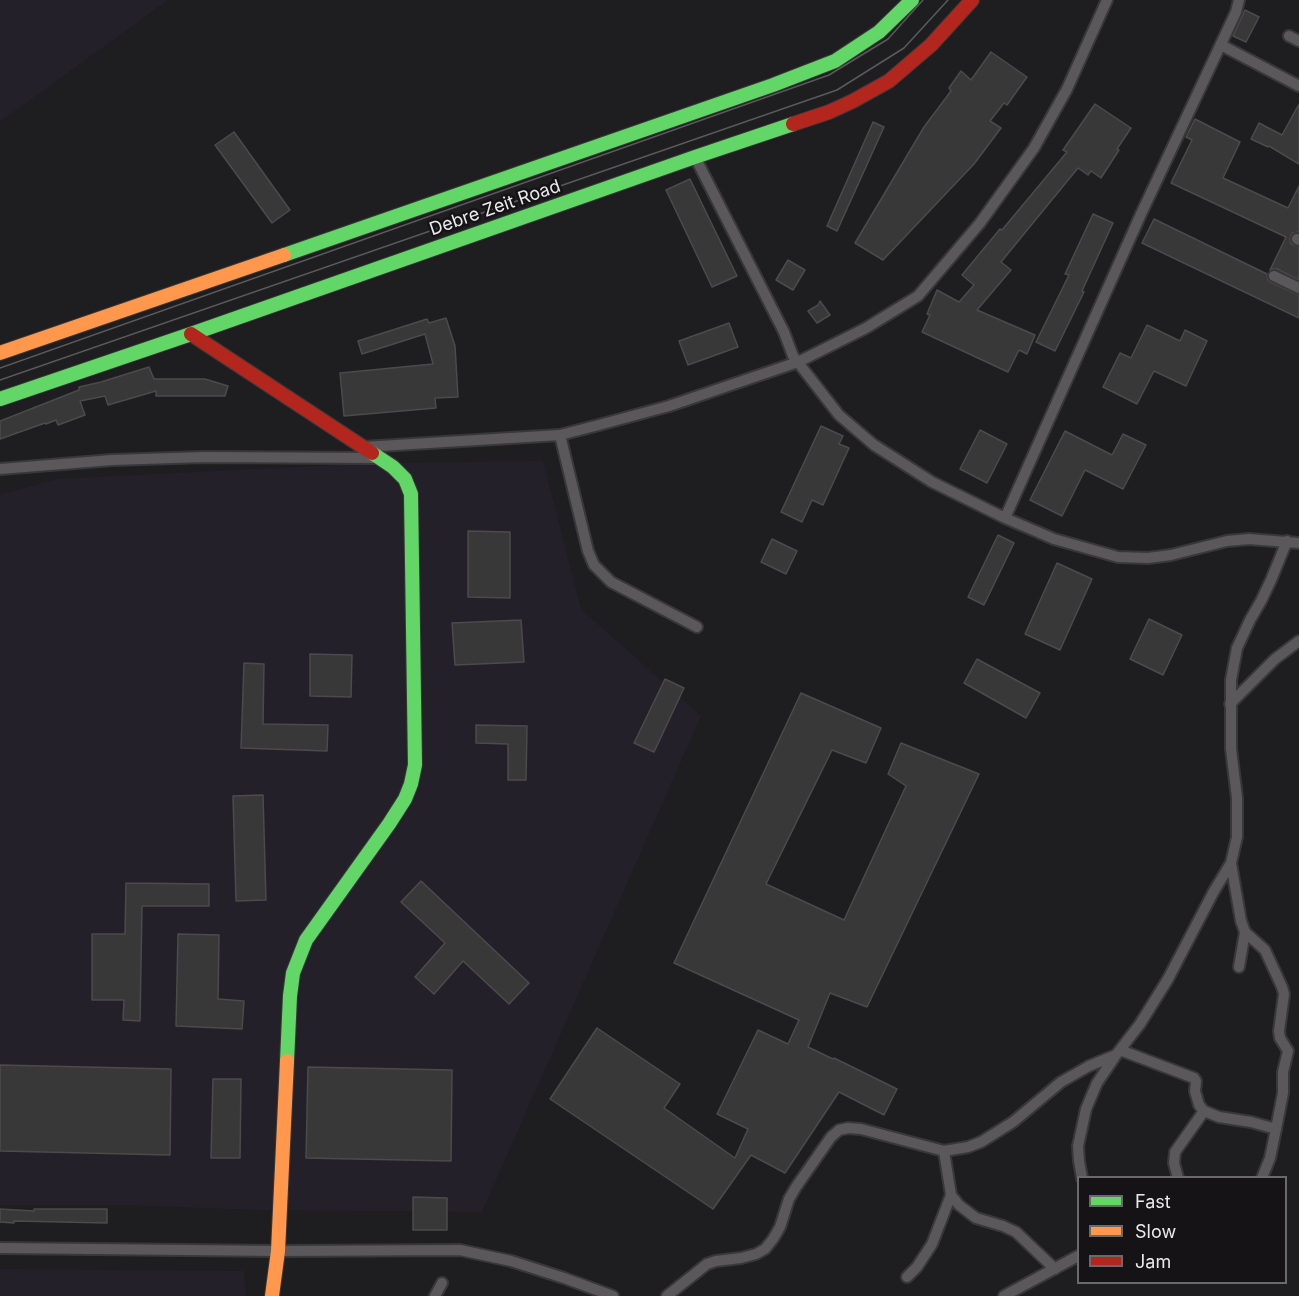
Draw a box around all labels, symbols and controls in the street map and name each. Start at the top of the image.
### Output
street label: Debre Zeit Road [427,175,563,241]
legend [1077,1176,1287,1284]
text: Fast [1135,1191,1171,1212]
text: Slow [1135,1221,1176,1242]
text: Jam [1135,1251,1171,1272]

